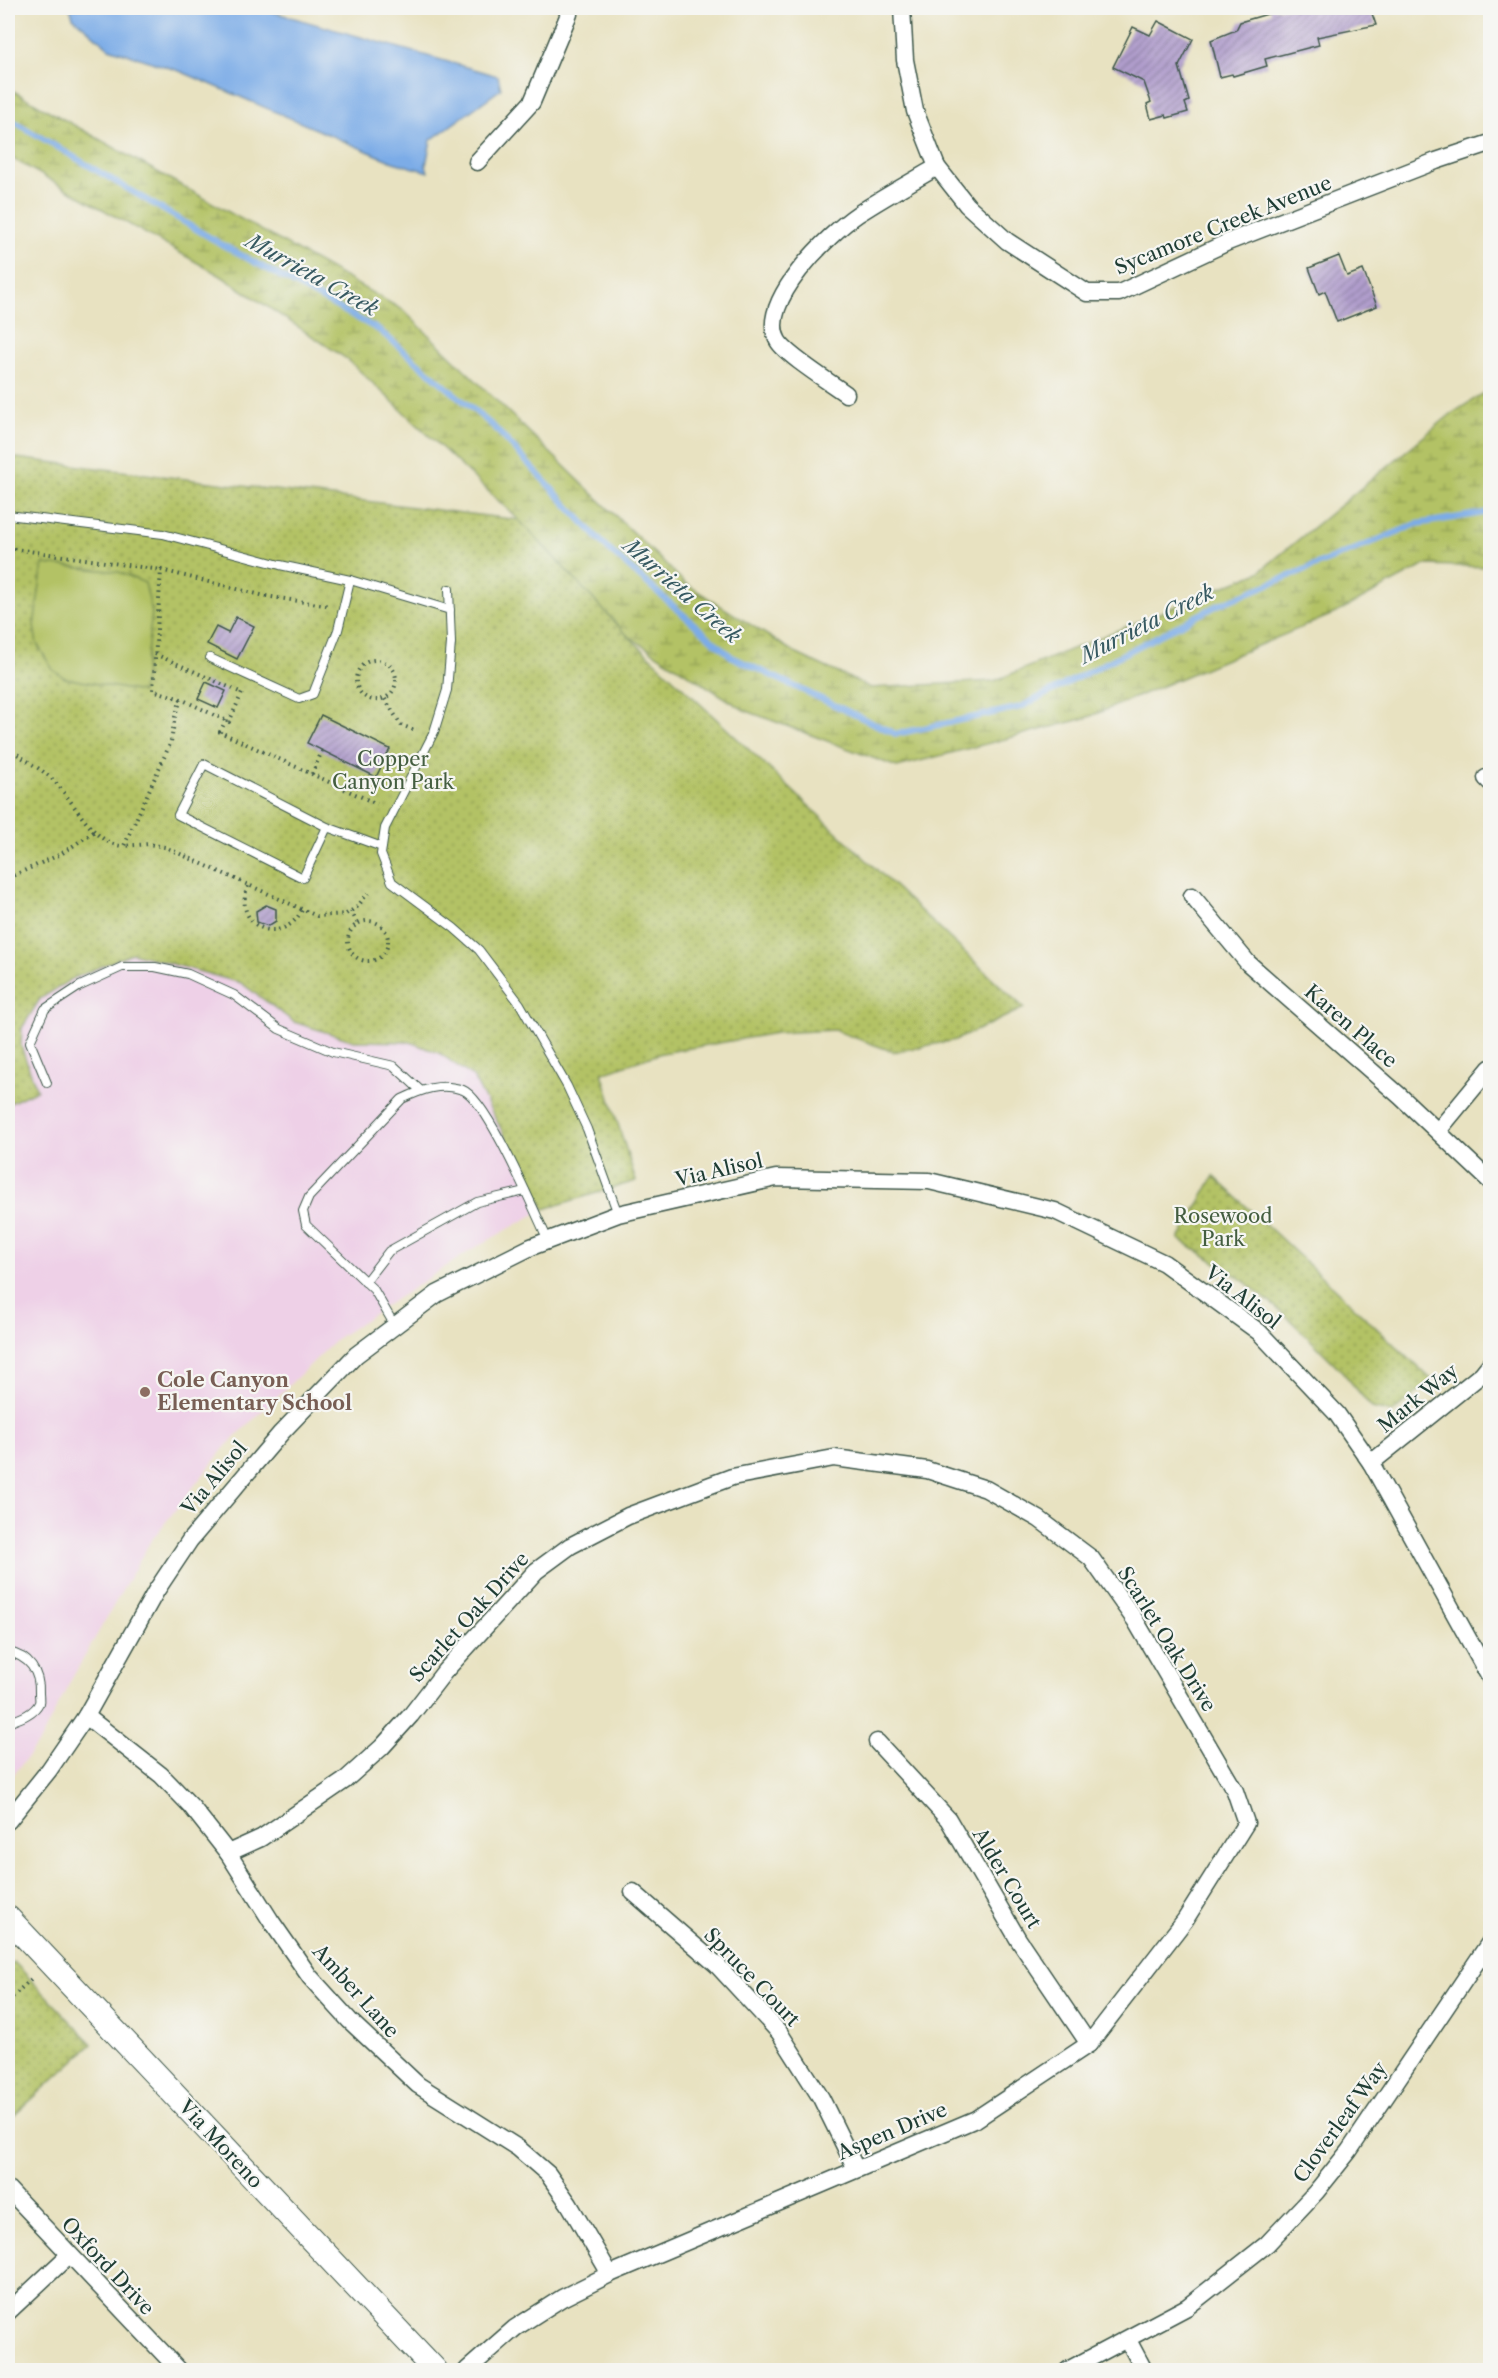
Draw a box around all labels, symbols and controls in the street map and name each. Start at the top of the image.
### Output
street label: Sycamore Creek Avenue [1111,170,1335,280]
water label: Murrieta Creek [239,227,383,321]
water label: Murrieta Creek [616,531,746,648]
water label: Murrieta Creek [1073,579,1218,669]
park label: Copper Canyon Park [332,747,456,794]
street label: Karen Place [1300,979,1402,1073]
street label: Via Alisol [672,1148,765,1192]
park label: Rosewood Park [1173,1204,1273,1251]
street label: Via Alisol [1200,1259,1286,1334]
street label: Mark Way [1373,1358,1464,1438]
place label: Cole Canyon Elementary School [157,1368,352,1415]
marker: Cole Canyon Elementary School [138,1385,152,1399]
street label: Via Alisol [176,1436,252,1521]
street label: Scarlet Oak Drive [404,1547,534,1687]
street label: Scarlet Oak Drive [1113,1562,1221,1716]
street label: Alder Court [967,1823,1046,1933]
street label: Spruce Court [699,1923,805,2031]
street label: Amber Lane [307,1939,404,2043]
street label: Cloverleaf Way [1288,2056,1392,2187]
street label: Via Moreno [173,2094,268,2193]
street label: Aspen Drive [833,2097,950,2165]
street label: Oxford Drive [57,2212,159,2320]

